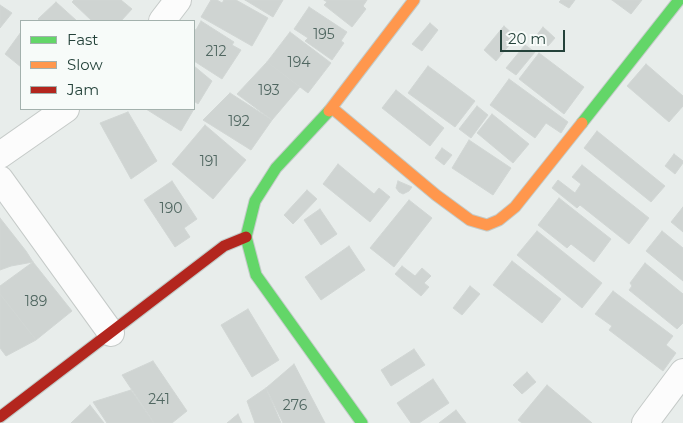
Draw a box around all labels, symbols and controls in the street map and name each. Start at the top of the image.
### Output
legend [20,20,195,110]
scale bar [503,20,568,52]
house number: 195 [313,27,335,43]
text: 20 m [508,29,546,48]
text: Fast [67,30,98,49]
house number: 212 [206,44,226,60]
text: Slow [67,55,103,74]
house number: 194 [288,55,310,71]
text: Jam [67,80,99,99]
house number: 193 [258,83,280,99]
house number: 192 [228,114,250,130]
house number: 191 [200,154,218,170]
house number: 190 [160,201,182,217]
house number: 189 [25,294,47,310]
house number: 241 [148,392,170,408]
house number: 276 [283,398,307,414]

